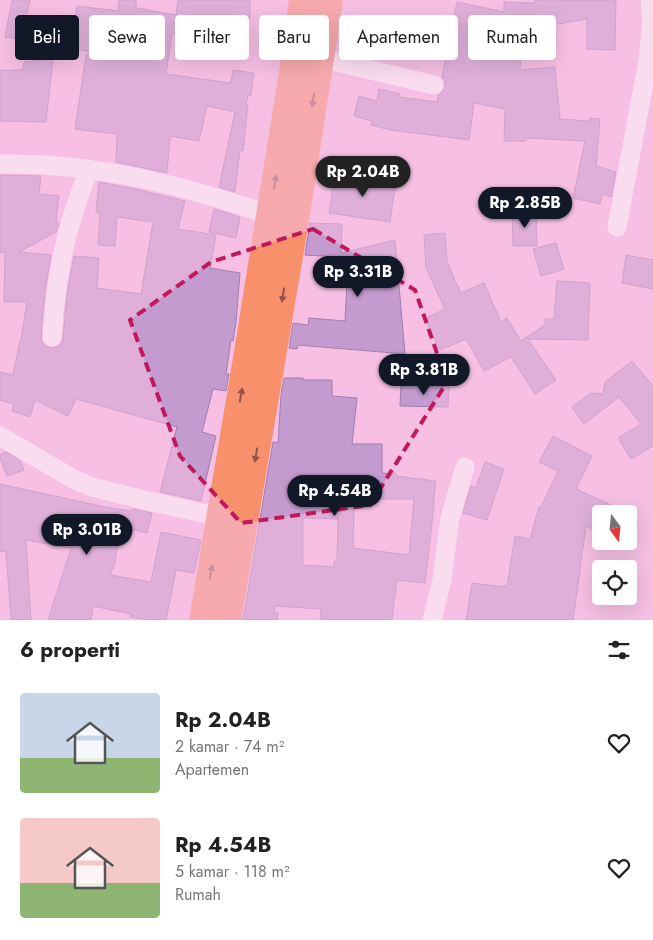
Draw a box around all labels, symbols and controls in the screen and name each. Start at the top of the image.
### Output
chip: Beli [15,15,79,60]
chip: Sewa [89,15,165,60]
chip: Filter [175,15,249,60]
chip: Baru [259,15,329,60]
chip: Apartemen [339,15,458,60]
chip: Rumah [468,15,556,60]
one-way arrow [309,92,317,108]
pin: Rp 2.04B [311,156,415,198]
text: Rp 2.04B [326,160,400,183]
one-way arrow [271,174,279,190]
pin: Rp 2.85B [473,186,577,229]
text: Rp 2.85B [489,191,561,214]
pin: Rp 3.31B [306,256,410,298]
text: Rp 3.31B [324,260,392,283]
one-way arrow [278,288,286,304]
pin: Rp 3.81B [372,354,476,396]
text: Rp 3.81B [390,358,458,381]
one-way arrow [238,386,246,402]
one-way arrow [251,448,259,464]
pin: Rp 4.54B [283,474,387,517]
text: Rp 4.54B [298,479,372,502]
north arrow [592,505,638,550]
map controls [592,505,637,605]
pin: Rp 3.01B [35,514,139,556]
text: Rp 3.01B [52,518,122,541]
button: locate [592,560,637,605]
one-way arrow [207,564,215,580]
text: 6 properti [20,635,120,665]
icon: filters [605,636,633,664]
text: Rp 2.04B [175,705,271,735]
icon: home [60,713,120,773]
icon: heart [605,729,633,757]
text: 2 kamar · 74 m² [175,735,284,758]
text: Apartemen [175,758,249,781]
text: Rp 4.54B [175,830,271,860]
icon: home [60,838,120,898]
icon: heart [605,854,633,882]
text: 5 kamar · 118 m² [175,860,290,883]
text: Rumah [175,883,221,906]

